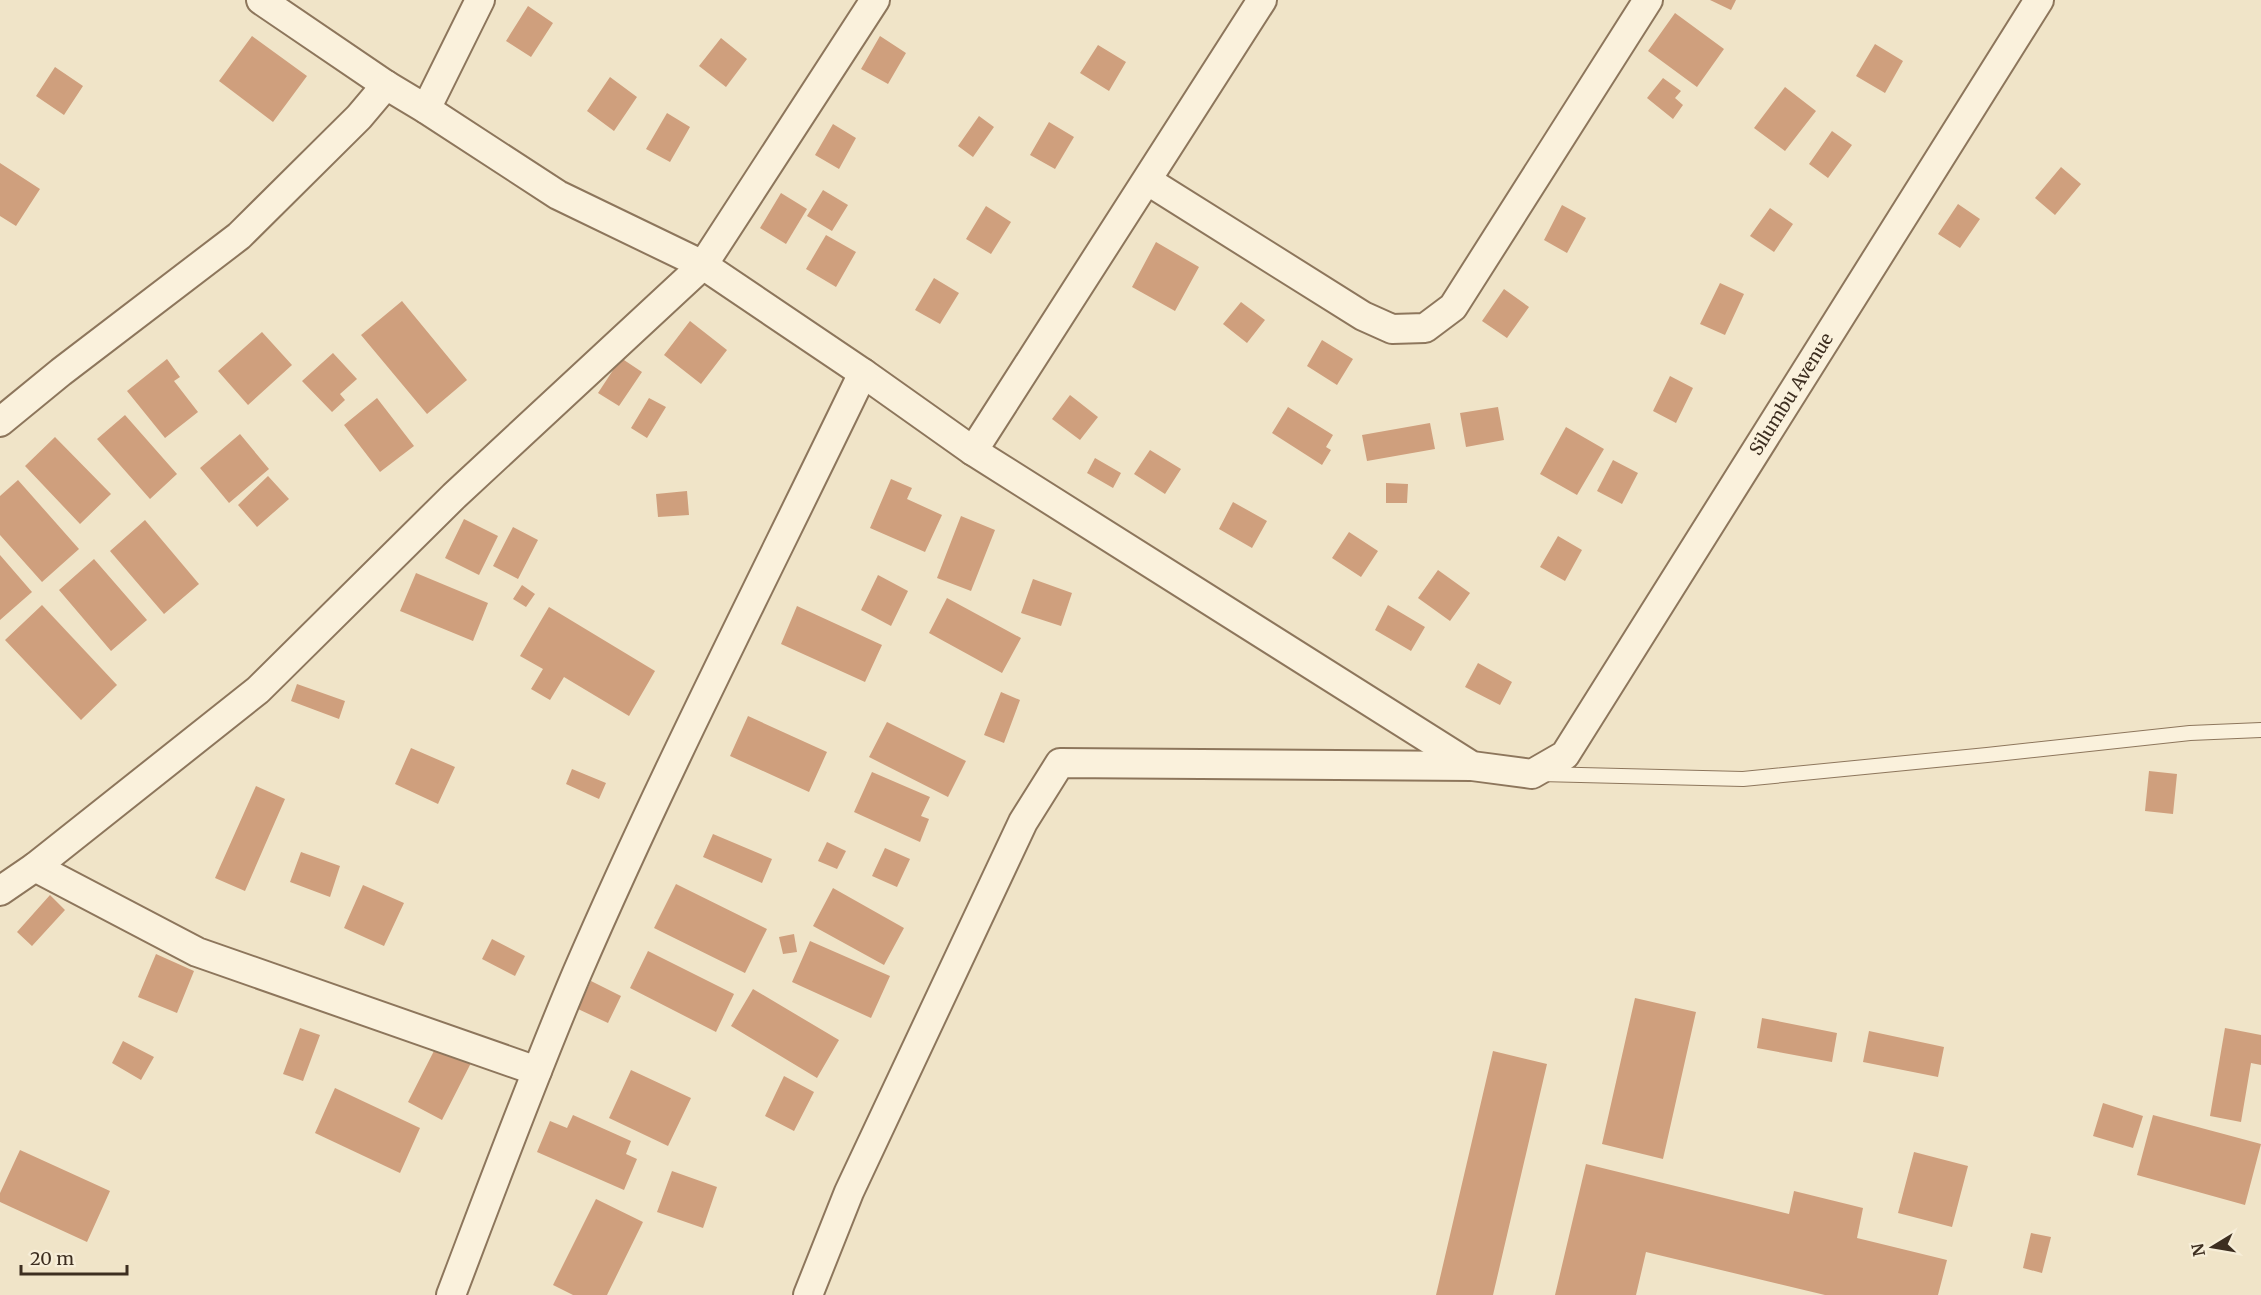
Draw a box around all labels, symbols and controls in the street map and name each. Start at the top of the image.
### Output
street label: Silumbu Avenue [1744,328,1838,459]
north arrow [2183,1217,2243,1277]
scale bar [21,1238,128,1276]
text: N [2187,1241,2209,1258]
text: 20 m [30,1247,74,1270]

